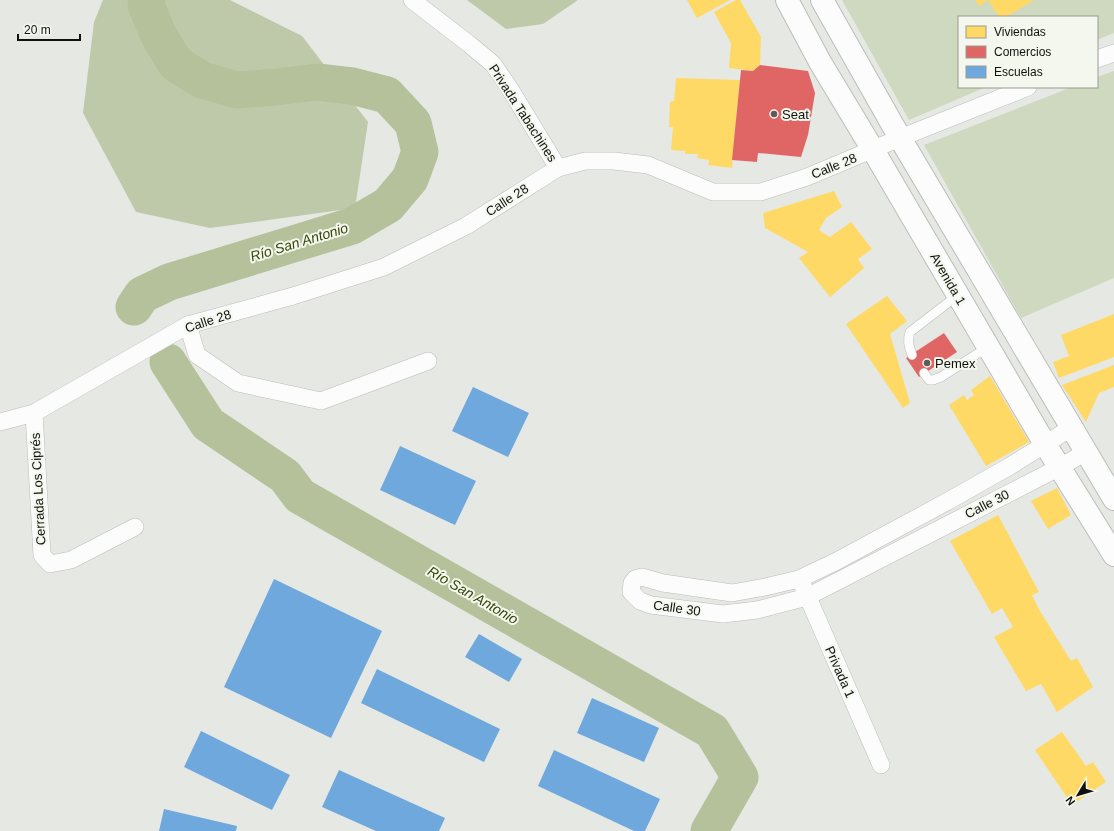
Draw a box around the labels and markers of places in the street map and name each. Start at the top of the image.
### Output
place label: Seat [782,107,809,122]
marker: Seat [769,109,779,119]
place label: Pemex [935,356,976,371]
marker: Pemex [922,358,932,368]

